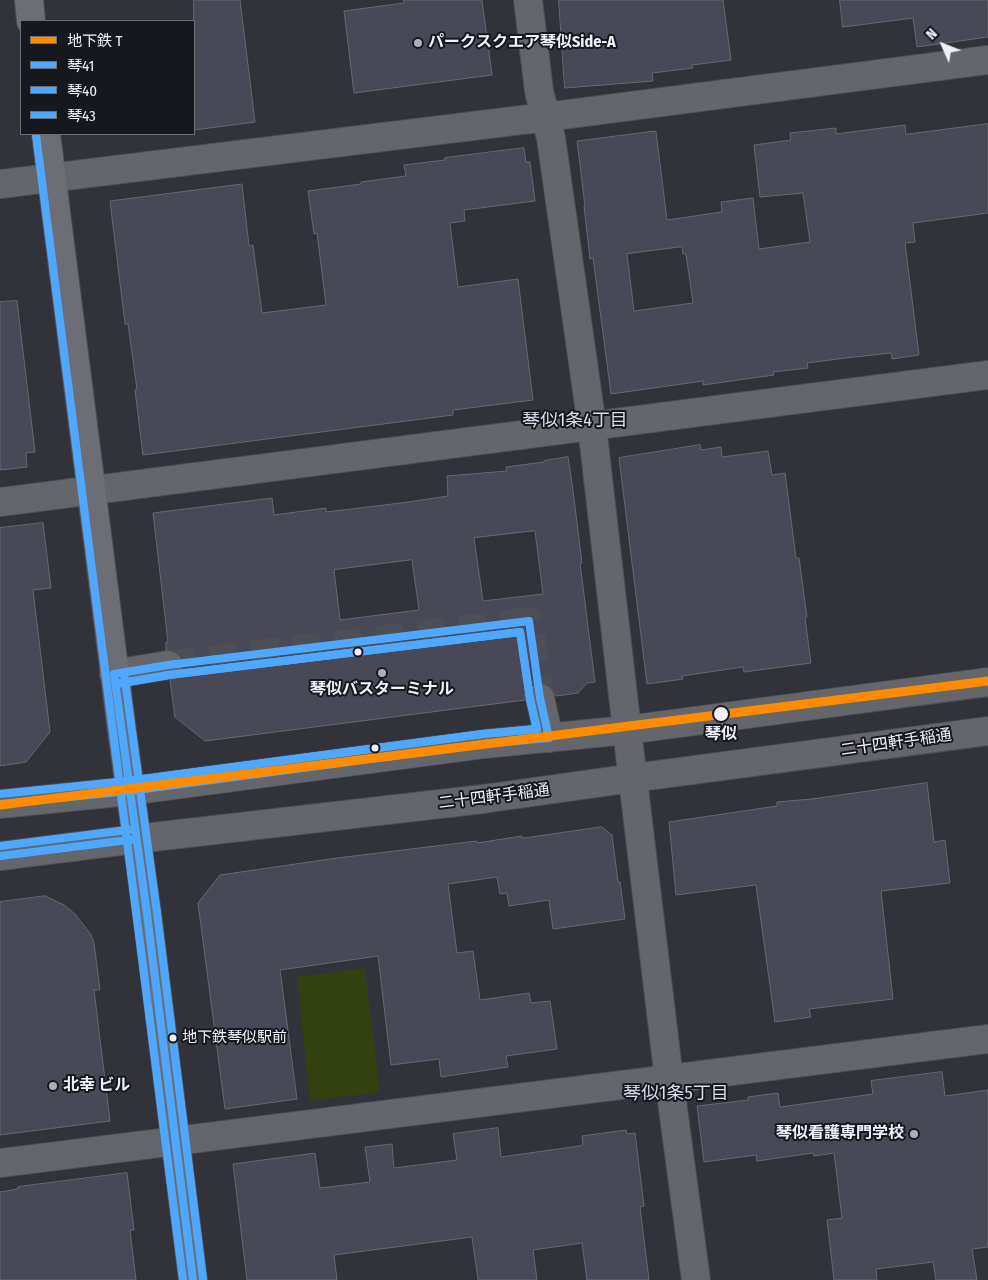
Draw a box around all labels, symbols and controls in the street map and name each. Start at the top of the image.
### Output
legend [20,20,195,135]
north arrow [918,20,968,70]
text: N [923,25,941,43]
text: 地下鉄 T [67,32,122,50]
place label: パークスクエア琴似Side-A [428,33,616,53]
marker: パークスクエア琴似Side-A [412,37,424,49]
text: 琴41 [67,57,94,75]
text: 琴40 [67,82,97,100]
text: 琴43 [67,107,96,125]
district label: 琴似1条4丁目 [522,410,628,432]
unlabelled marker [353,647,363,657]
marker: 琴似バスターミナル [376,667,388,679]
place label: 琴似バスターミナル [310,680,454,700]
marker: 琴似 [712,705,730,723]
place label: 琴似 [705,725,737,745]
street label: 二十四軒手稲通 [839,726,953,760]
unlabelled marker [370,743,380,753]
street label: 二十四軒手稲通 [437,781,551,813]
place label: 地下鉄琴似駅前 [182,1029,287,1047]
marker: 地下鉄琴似駅前 [168,1033,178,1043]
place label: 北幸 ビル [63,1076,130,1096]
marker: 北幸 ビル [47,1080,59,1092]
district label: 琴似1条5丁目 [623,1083,729,1105]
place label: 琴似看護専門学校 [776,1124,904,1144]
marker: 琴似看護専門学校 [908,1128,920,1140]

